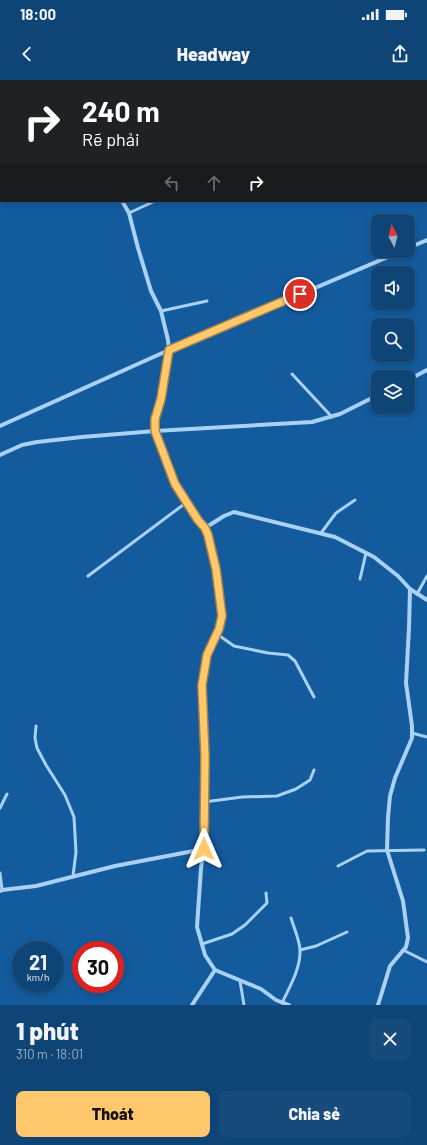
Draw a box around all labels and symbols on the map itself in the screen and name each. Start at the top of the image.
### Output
north arrow [371,214,415,258]
pin [283,277,317,311]
position arrow [183,828,225,870]
speed limit sign: 30 [72,941,124,993]

